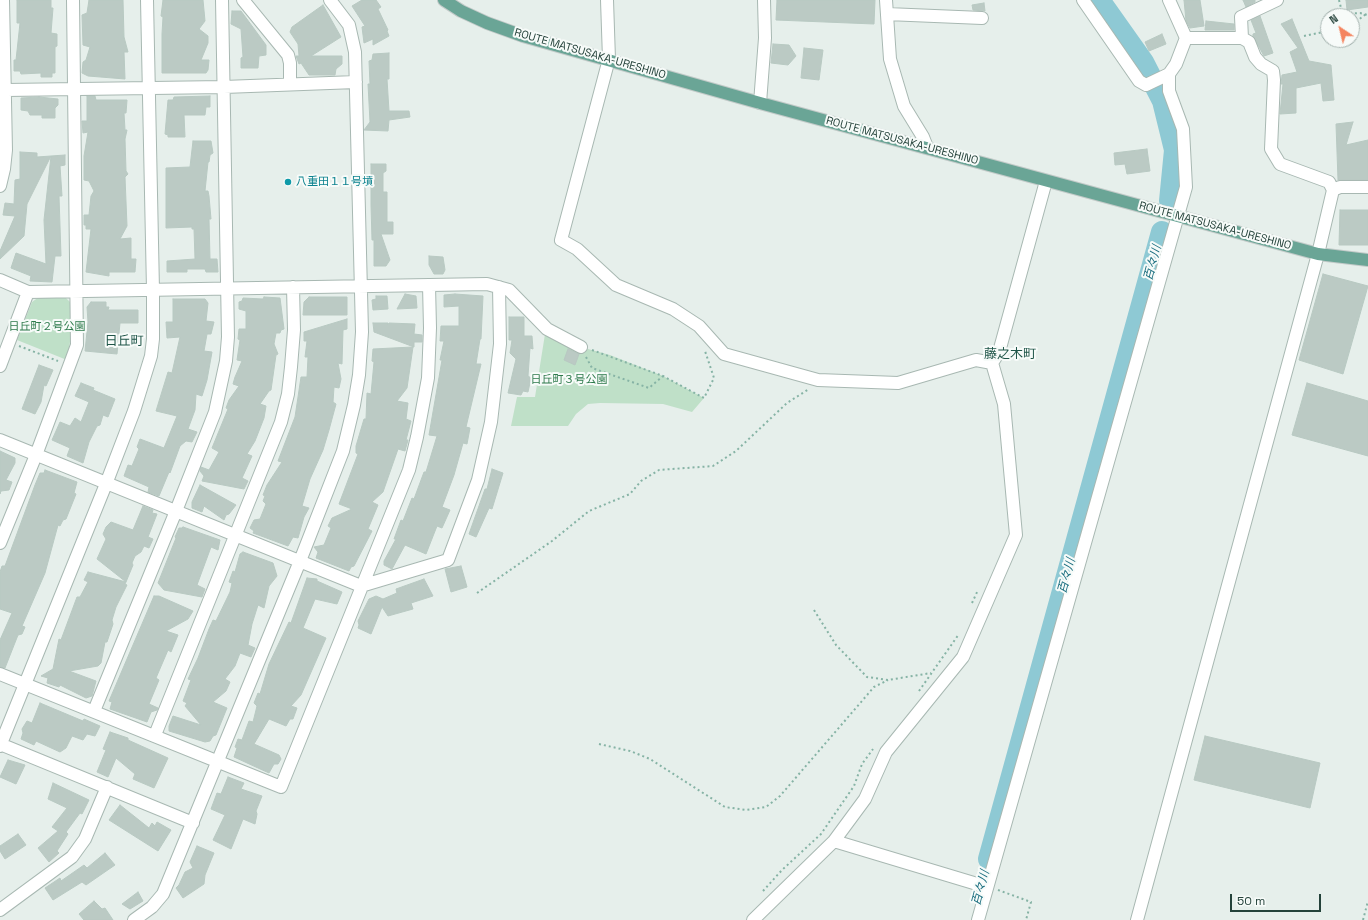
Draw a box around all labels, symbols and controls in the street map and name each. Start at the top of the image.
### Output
north arrow [1320,8,1360,48]
text: N [1327,11,1341,27]
street label: ROUTE MATSUSAKA-URESHINO [513,26,667,82]
street label: ROUTE MATSUSAKA-URESHINO [824,114,980,168]
place label: 八重田１１号墳 [296,175,373,189]
marker: 八重田１１号墳 [283,177,293,187]
street label: ROUTE MATSUSAKA-URESHINO [1137,199,1293,253]
water label: 百々川 [1141,244,1165,282]
park label: 日丘町２号公園 [9,320,85,334]
district label: 日丘町 [105,333,143,349]
district label: 藤之木町 [984,346,1036,362]
park label: 日丘町３号公園 [531,373,607,387]
water label: 百々川 [1055,557,1079,595]
water label: 百々川 [969,869,993,907]
scale bar [1232,886,1323,912]
text: 50 m [1237,893,1265,909]

